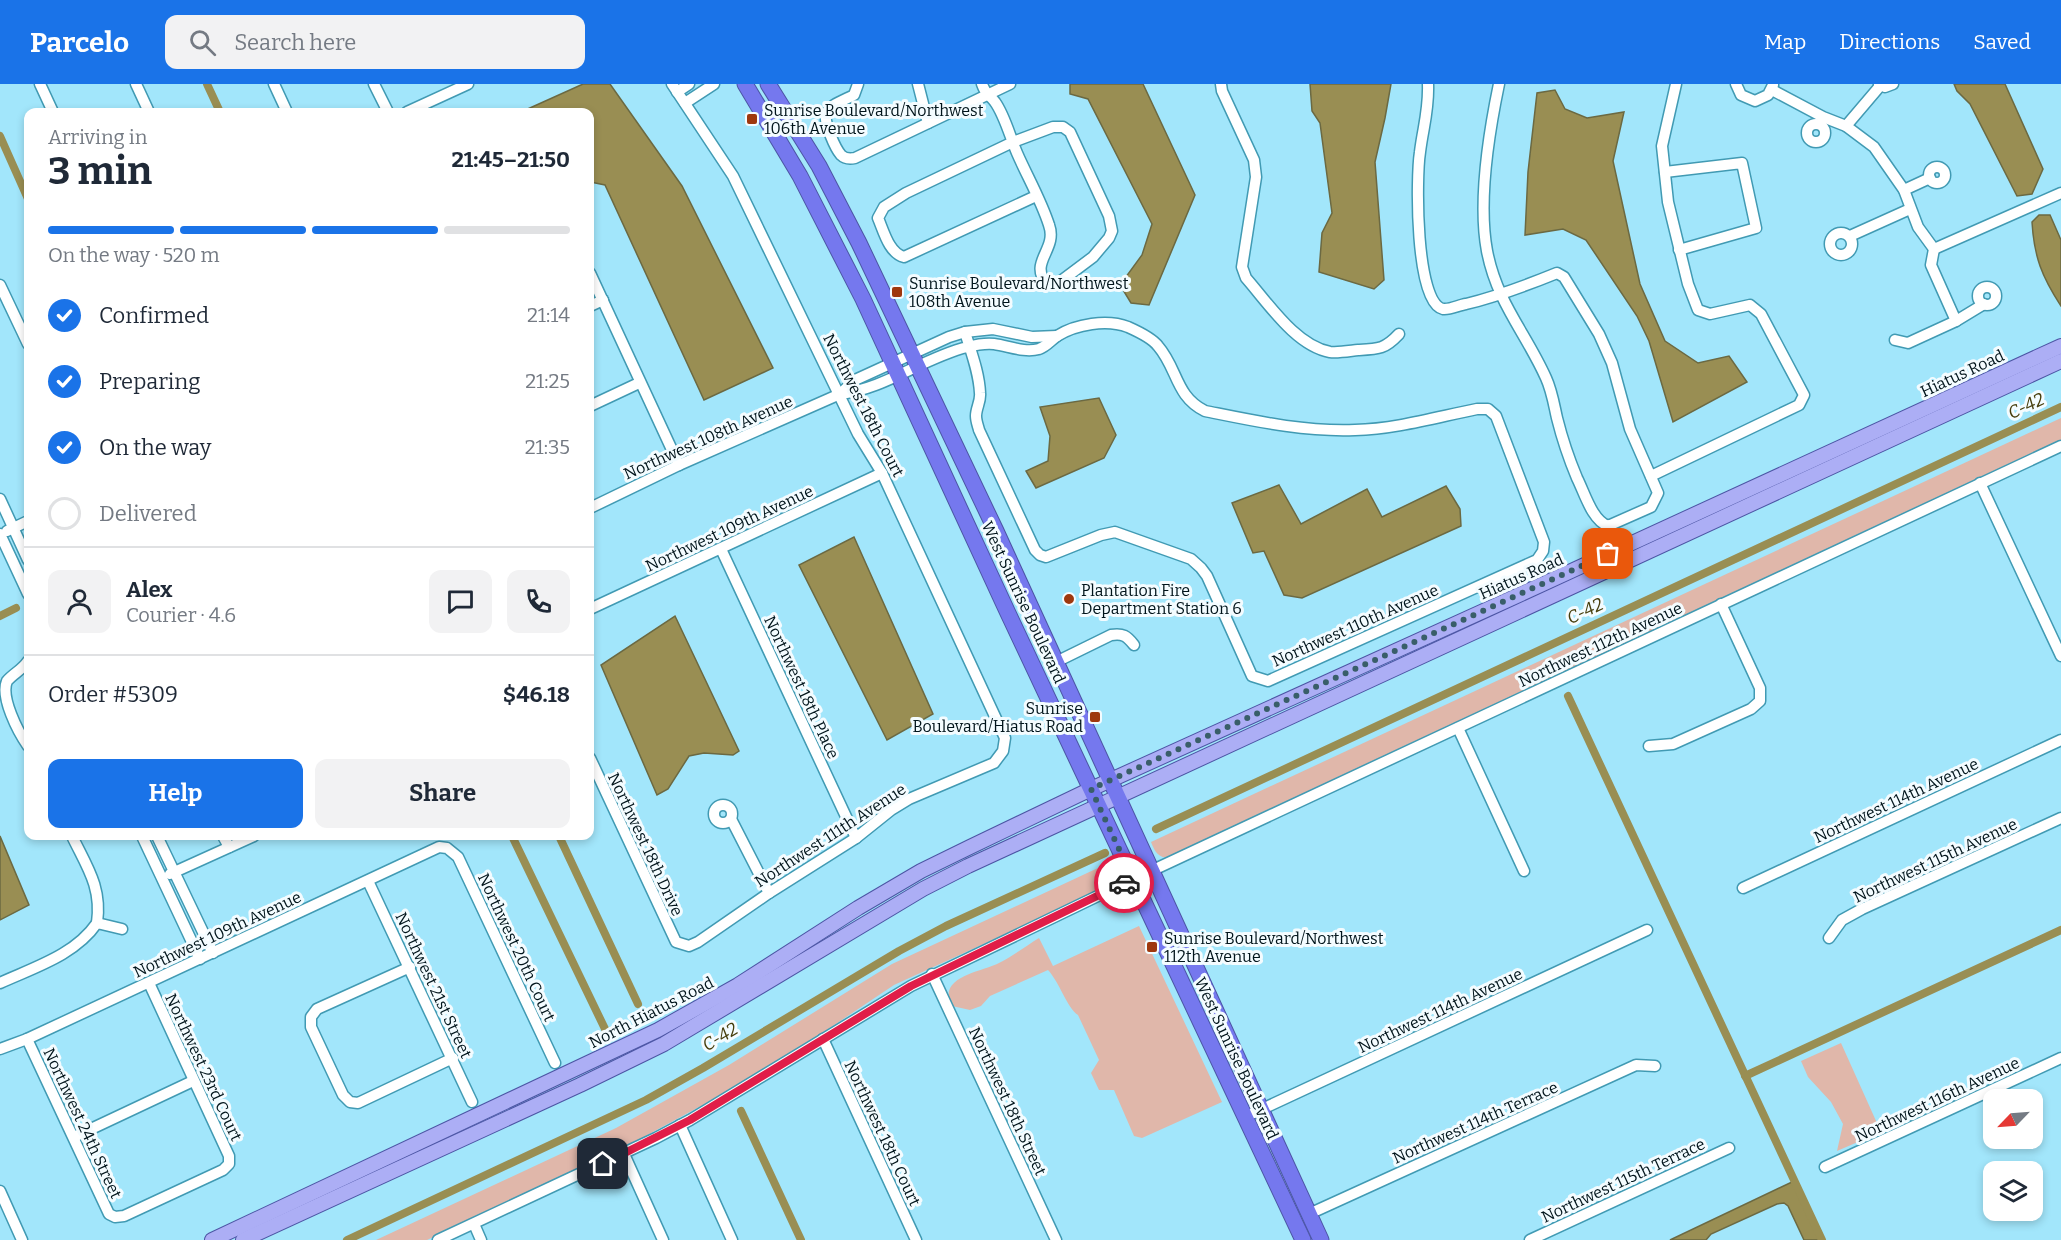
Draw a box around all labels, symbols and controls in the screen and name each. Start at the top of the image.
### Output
search box [165,15,585,69]
text: Parcelo [30,26,129,59]
icon: search [186,26,219,59]
text: Search here [234,29,356,56]
text: Map [1764,29,1806,55]
text: Directions [1839,29,1940,55]
text: Saved [1973,29,2031,55]
place label: Sunrise Boulevard/Northwest 106th Avenue [764,101,984,138]
marker: Sunrise Boulevard/Northwest 106th Avenue [745,112,759,126]
text: Arriving in [48,125,147,149]
text: 21:45–21:50 [451,146,570,173]
text: 3 min [48,148,152,194]
text: On the way · 520 m [48,243,220,267]
place label: Sunrise Boulevard/Northwest 108th Avenue [909,274,1129,311]
marker: Sunrise Boulevard/Northwest 108th Avenue [890,285,904,299]
icon: check [48,299,81,332]
text: Confirmed [99,302,209,329]
text: 21:14 [527,303,570,327]
street label: Northwest 18th Court [819,330,908,480]
street label: Hiatus Road [1917,346,2008,401]
icon: check [48,365,81,398]
text: Preparing [99,368,201,395]
text: 21:25 [525,369,570,393]
water label: C-42 [2004,388,2048,424]
street label: Northwest 108th Avenue [621,392,796,483]
icon: check [48,431,81,464]
text: On the way [99,434,211,461]
text: 21:35 [525,435,570,459]
street label: Northwest 109th Avenue [642,481,816,576]
text: Delivered [99,500,197,527]
street label: West Sunrise Boulevard [978,518,1070,687]
pin [1582,528,1633,579]
icon: bag [1591,537,1624,570]
street label: Hiatus Road [1476,549,1567,603]
button: person [48,570,111,633]
button: chat [429,570,492,633]
button: phone [507,570,570,633]
text: Alex [126,576,172,603]
street label: Northwest 110th Avenue [1269,580,1441,671]
place label: Plantation Fire Department Station 6 [1081,581,1242,618]
marker: Plantation Fire Department Station 6 [1062,592,1076,606]
water label: C-42 [1563,593,1607,629]
street label: Northwest 112th Avenue [1515,598,1685,691]
text: Courier · 4.6 [126,603,236,627]
street label: Northwest 18th Place [760,613,843,762]
text: Order #5309 [48,681,178,708]
text: $46.18 [503,681,570,708]
place label: Sunrise Boulevard/Hiatus Road [912,699,1084,736]
marker: Sunrise Boulevard/Hiatus Road [1088,710,1102,724]
street label: Northwest 114th Avenue [1811,754,1981,847]
button: Help [48,759,303,828]
button: Share [315,759,570,828]
street label: Northwest 18th Drive [604,770,687,919]
street label: Northwest 111th Avenue [751,779,909,891]
street label: Northwest 115th Avenue [1850,814,2020,907]
courier [1094,853,1154,913]
icon: car [1108,867,1141,900]
street label: Northwest 20th Court [474,870,559,1025]
street label: Northwest 109th Avenue [130,887,304,982]
street label: Northwest 21st Street [391,909,476,1061]
place label: Sunrise Boulevard/Northwest 112th Avenue [1164,929,1384,966]
marker: Sunrise Boulevard/Northwest 112th Avenue [1145,940,1159,954]
street label: Northwest 114th Avenue [1355,964,1525,1057]
street label: North Hiatus Road [586,972,717,1052]
street label: West Sunrise Boulevard [1191,974,1283,1143]
street label: Northwest 23rd Court [161,990,246,1144]
water label: C-42 [698,1018,742,1056]
street label: Northwest 18th Street [965,1024,1050,1179]
street label: Northwest 24th Street [39,1045,126,1202]
street label: Northwest 116th Avenue [1852,1053,2022,1146]
street label: Northwest 18th Court [840,1057,925,1209]
street label: Northwest 114th Terrace [1390,1077,1561,1168]
north arrow [1983,1089,2043,1149]
map controls [1983,1089,2043,1221]
street label: Northwest 115th Terrace [1538,1134,1708,1227]
pin [577,1138,628,1189]
icon: home [586,1147,619,1180]
button: layers [1983,1161,2043,1221]

